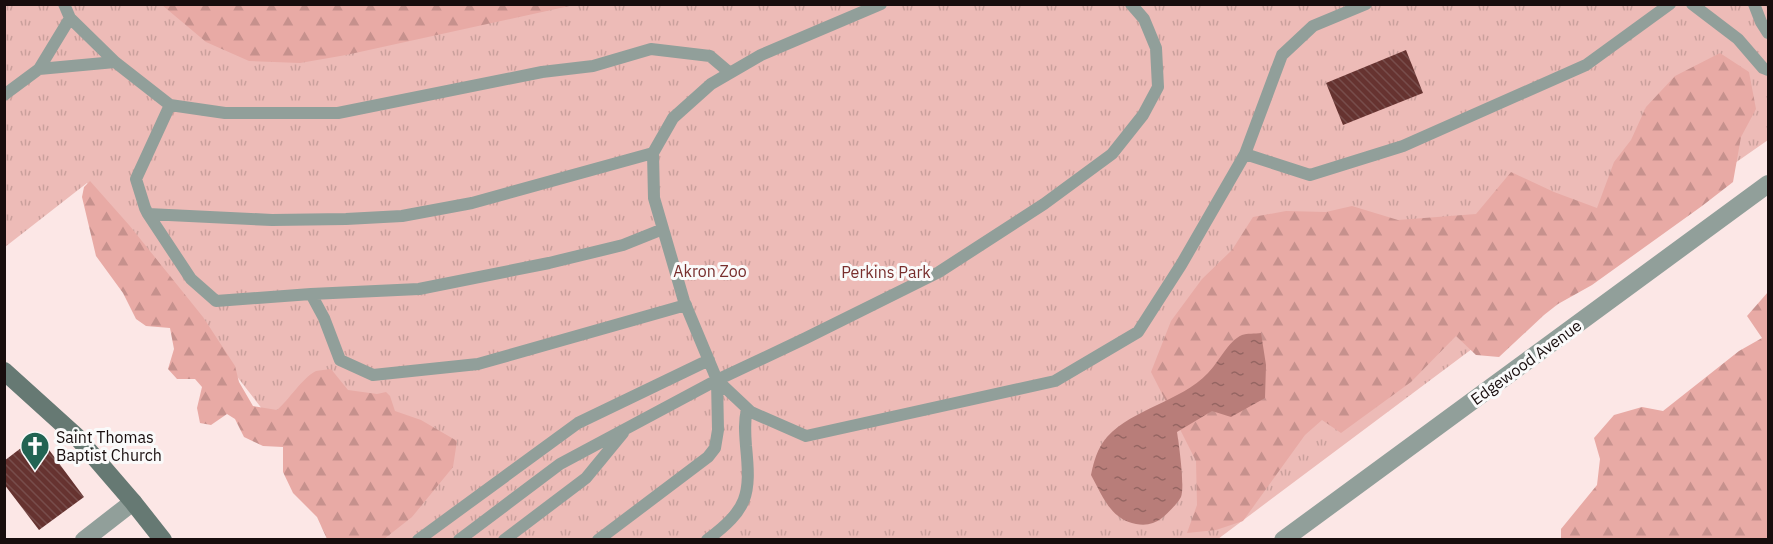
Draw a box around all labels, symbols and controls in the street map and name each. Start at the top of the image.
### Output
park label: Akron Zoo [673,261,747,281]
park label: Perkins Park [841,262,931,282]
street label: Edgewood Avenue [1467,315,1585,409]
place label: Saint Thomas Baptist Church [56,427,162,465]
church icon: Saint Thomas Baptist Church [19,430,51,472]

